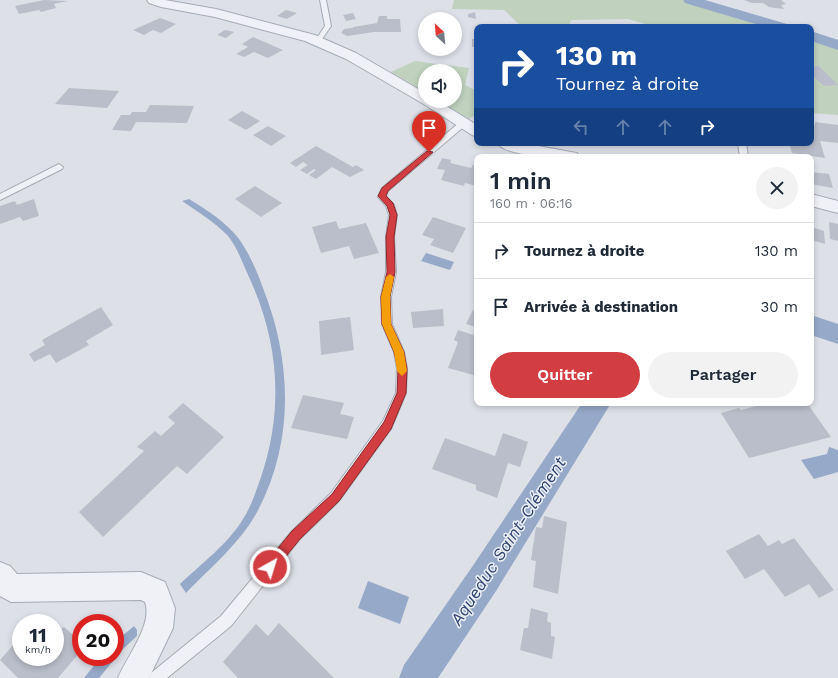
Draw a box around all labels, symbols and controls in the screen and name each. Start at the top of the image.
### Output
north arrow [418,12,462,56]
map controls [418,12,462,108]
text: 130 m [556,39,637,72]
icon: right [490,40,542,92]
button: sound [418,64,462,108]
text: Tournez à droite [556,73,699,94]
pin [412,111,446,152]
icon: left [570,116,592,138]
icon: ahead [612,116,634,138]
icon: ahead [654,116,676,138]
icon: right [696,116,718,138]
icon: arrive [418,117,440,139]
text: 1 min [490,167,552,195]
button: close [756,167,798,209]
text: 160 m · 06:16 [490,196,573,211]
icon: right [490,240,512,262]
text: Tournez à droite [524,242,644,260]
text: 130 m [755,242,798,260]
icon: arrive [490,296,512,318]
text: Arrivée à destination [524,298,678,316]
text: 30 m [761,298,798,316]
button: Quitter [490,352,640,398]
button: Partager [648,352,798,398]
water label: Aqueduc Saint-Clément [446,452,570,630]
position arrow [249,546,291,588]
speed limit sign: 20 [72,614,124,666]
text: 11 [29,623,47,647]
text: km/h [25,644,51,655]

